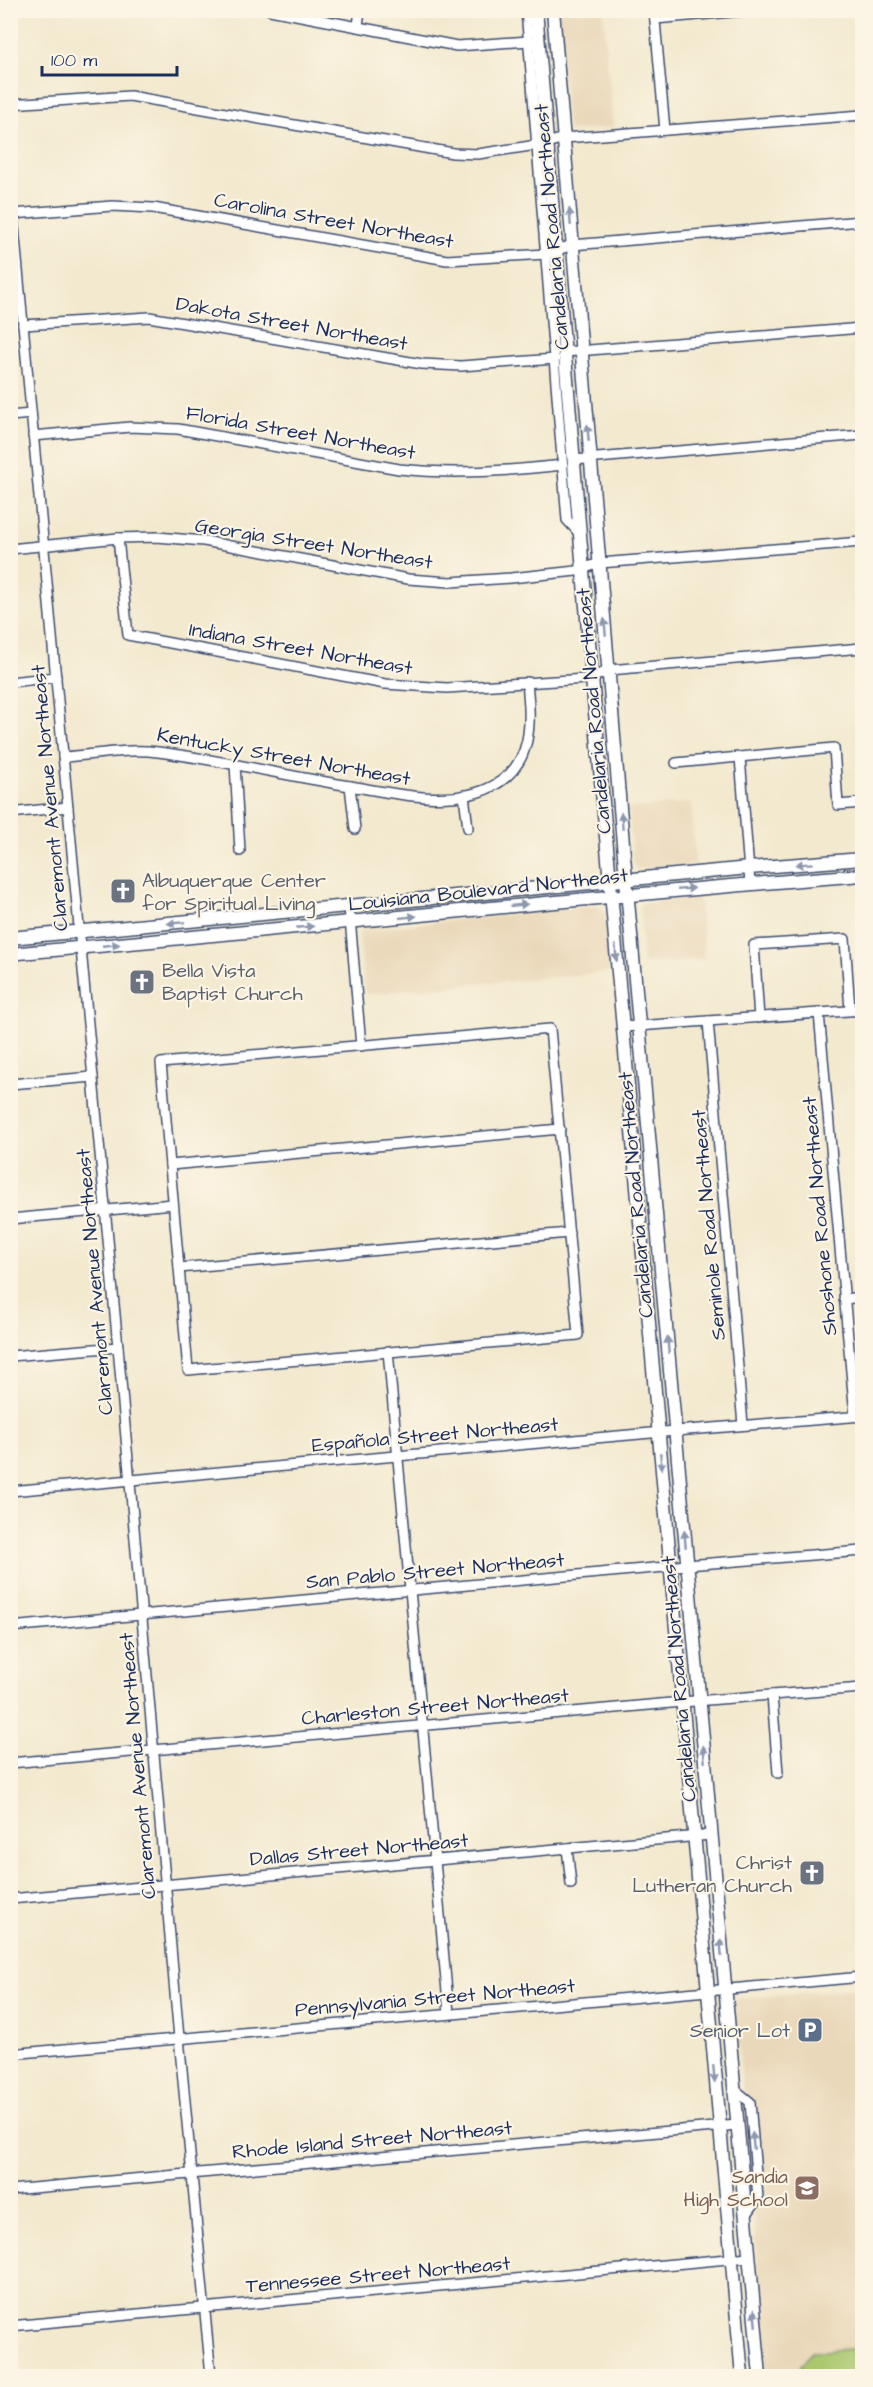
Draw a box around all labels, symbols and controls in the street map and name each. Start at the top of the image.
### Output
scale bar [42,39,177,77]
text: 100 m [51,48,97,73]
street label: Candelaria Road Northeast [527,103,577,351]
street label: Carolina Street Northeast [212,186,456,256]
one-way arrow [565,208,575,227]
street label: Dakota Street Northeast [174,290,410,358]
street label: Florida Street Northeast [184,399,418,467]
one-way arrow [583,423,593,442]
street label: Georgia Street Northeast [193,511,435,578]
street label: Candelaria Road Northeast [569,587,619,835]
street label: Indiana Street Northeast [187,616,415,682]
one-way arrow [600,617,610,636]
street label: Claremont Avenue Northeast [24,664,76,932]
street label: Kentucky Street Northeast [155,721,413,794]
one-way arrow [617,812,626,831]
one-way arrow [795,859,814,868]
street label: Louisiana Boulevard Northeast [347,861,629,919]
place label: Albuquerque Center for Spiritual Living [142,867,326,919]
church icon: Albuquerque Center for Spiritual Living [108,876,138,906]
one-way arrow [677,884,696,893]
one-way arrow [509,900,528,910]
one-way arrow [399,912,418,922]
one-way arrow [166,918,185,928]
one-way arrow [295,922,314,932]
one-way arrow [101,940,120,950]
one-way arrow [611,944,621,963]
place label: Bella Vista Baptist Church [162,957,303,1008]
church icon: Bella Vista Baptist Church [127,967,157,997]
street label: Candelaria Road Northeast [611,1071,661,1319]
street label: Shoshone Road Northeast [796,1095,844,1337]
street label: Seminole Road Northeast [685,1108,733,1341]
street label: Claremont Avenue Northeast [69,1148,121,1416]
one-way arrow [663,1335,673,1354]
street label: Española Street Northeast [311,1410,560,1460]
one-way arrow [656,1452,666,1471]
one-way arrow [680,1529,690,1548]
street label: San Pablo Street Northeast [305,1546,565,1596]
street label: Candelaria Road Northeast [654,1555,704,1803]
street label: Claremont Avenue Northeast [112,1632,164,1900]
street label: Charleston Street Northeast [300,1681,570,1733]
one-way arrow [699,1744,708,1763]
street label: Dallas Street Northeast [249,1826,470,1873]
place label: Christ Lutheran Church [632,1849,792,1900]
church icon: Christ Lutheran Church [797,1858,827,1888]
one-way arrow [716,1939,726,1958]
street label: Pennsylvania Street Northeast [294,1972,576,2025]
parking icon: Senior Lot [795,2015,825,2045]
place label: Senior Lot [690,2017,790,2045]
one-way arrow [709,2065,719,2084]
street label: Rhode Island Street Northeast [231,2114,513,2166]
one-way arrow [748,2132,758,2151]
place label: Sandia High School [684,2163,788,2215]
school or university icon: Sandia High School [792,2173,822,2203]
street label: Tennessee Street Northeast [245,2249,512,2301]
one-way arrow [750,2309,760,2328]

